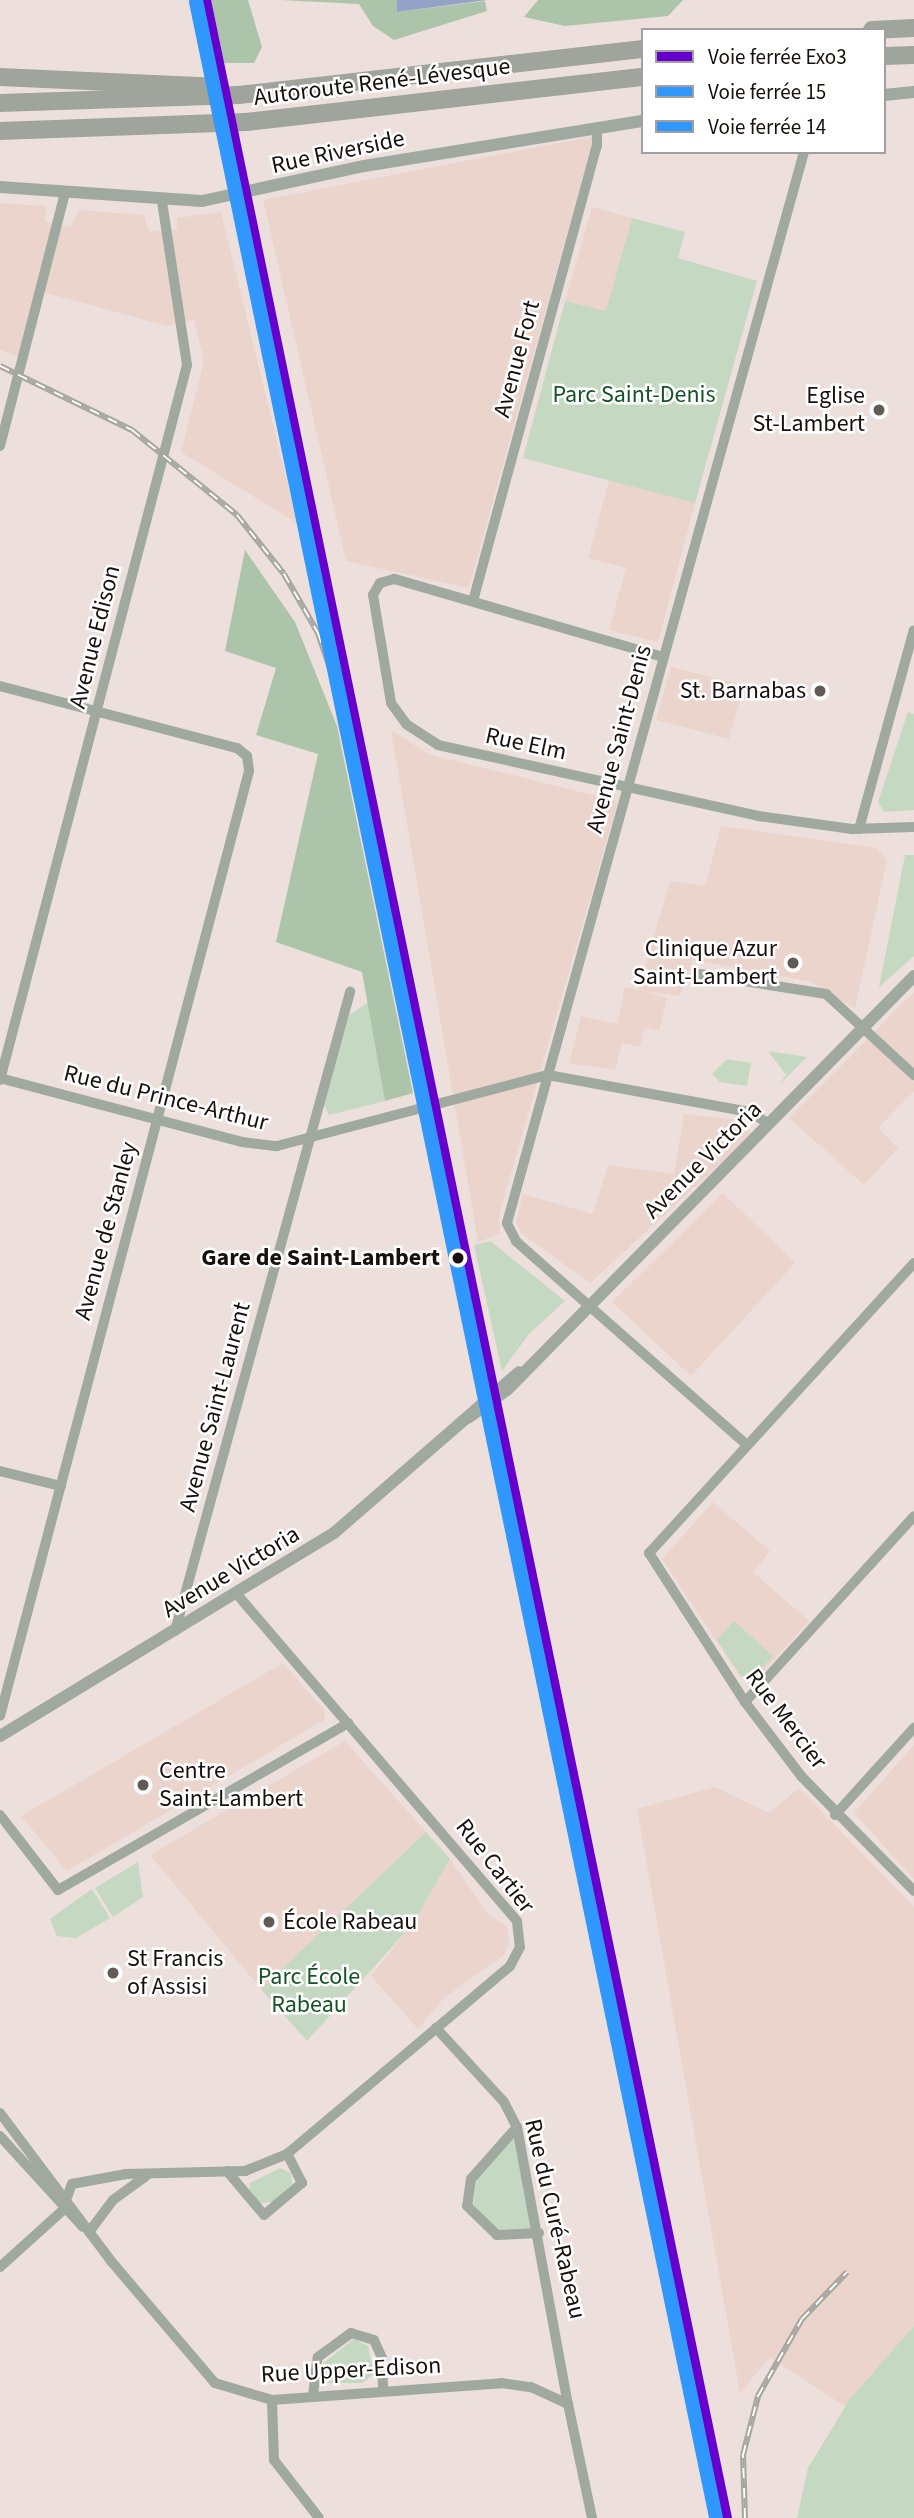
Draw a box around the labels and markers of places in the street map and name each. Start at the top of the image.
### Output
place label: Eglise St-Lambert [753,382,865,438]
marker: Eglise St-Lambert [871,402,887,418]
place label: St. Barnabas [680,677,806,705]
marker: St. Barnabas [812,683,828,699]
place label: Clinique Azur Saint-Lambert [633,935,777,991]
marker: Clinique Azur Saint-Lambert [783,953,803,973]
place label: Gare de Saint-Lambert [201,1244,440,1272]
marker: Gare de Saint-Lambert [447,1247,469,1269]
place label: Centre Saint-Lambert [159,1757,303,1813]
marker: Centre Saint-Lambert [133,1775,153,1795]
place label: École Rabeau [283,1908,417,1936]
marker: École Rabeau [261,1914,277,1930]
place label: St Francis of Assisi [127,1945,223,2001]
marker: St Francis of Assisi [105,1965,121,1981]

